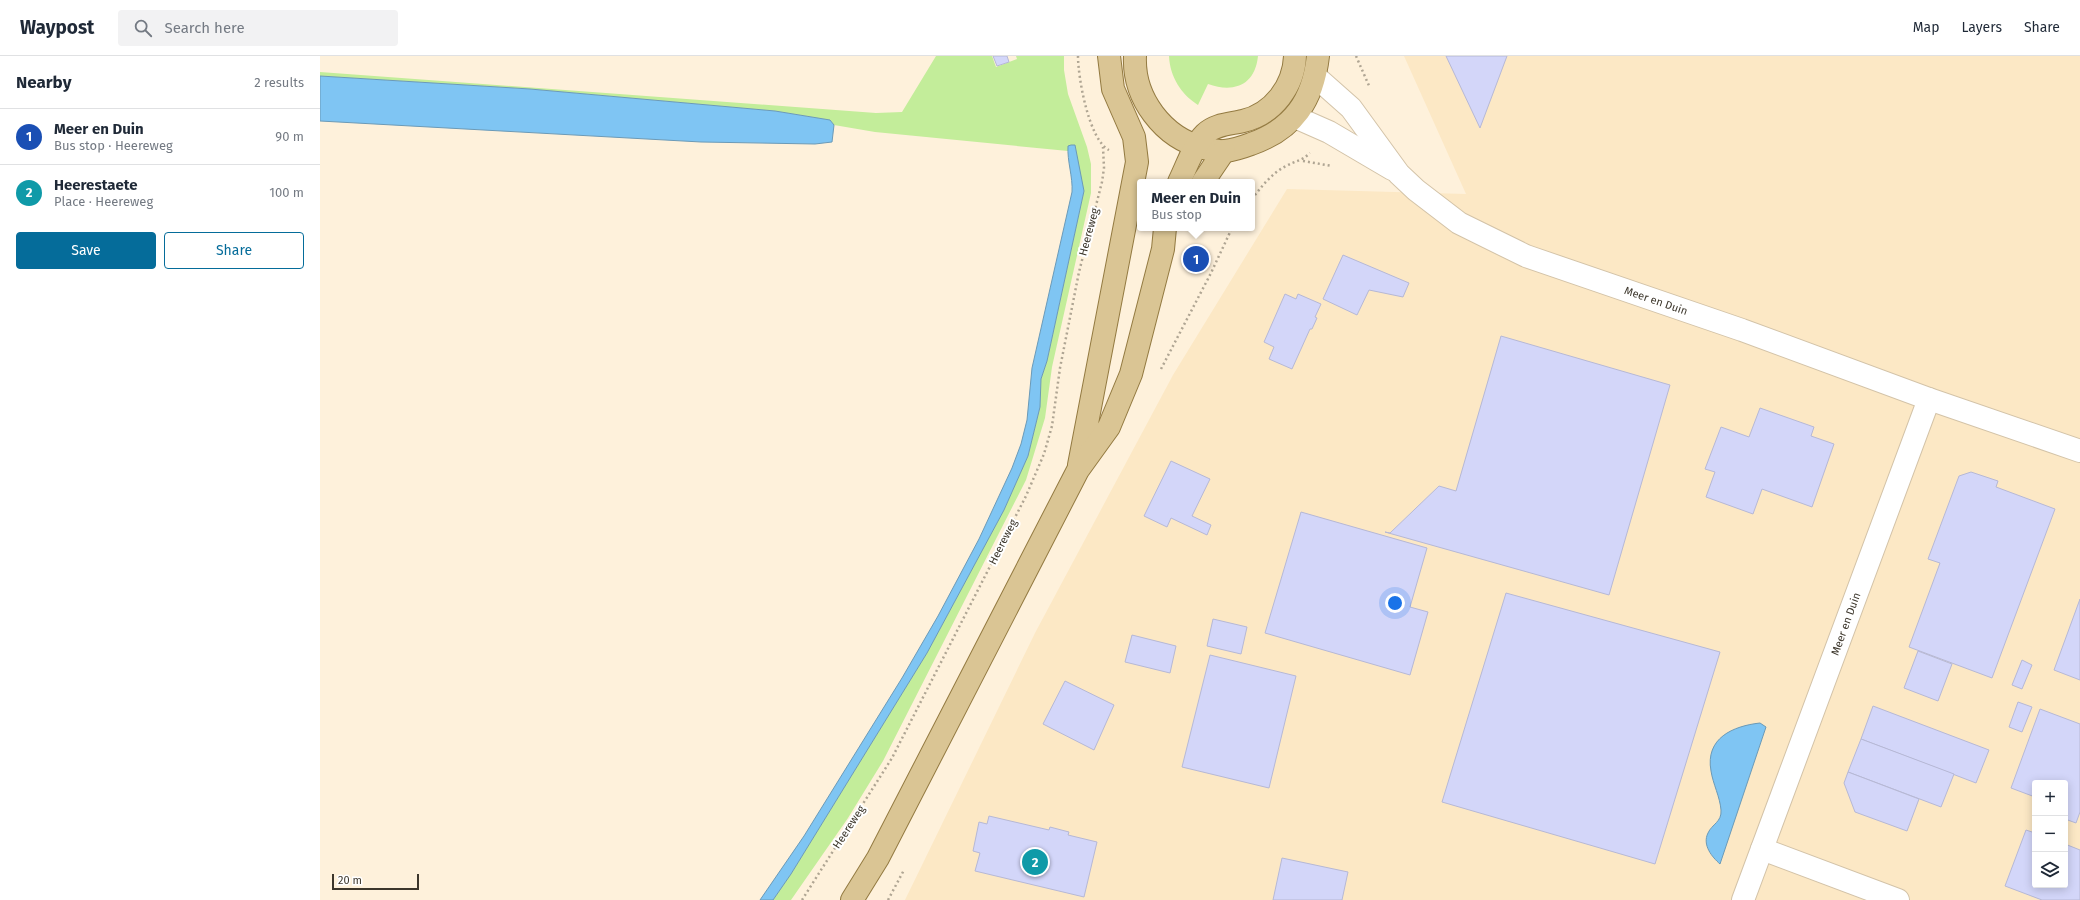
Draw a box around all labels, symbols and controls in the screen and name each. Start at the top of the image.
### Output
search box [118,10,398,46]
text: Waypost [20,16,94,39]
icon: search [132,17,154,39]
text: Search here [164,19,245,37]
text: Map [1913,19,1939,36]
text: Layers [1961,19,2002,36]
text: Share [2024,19,2060,36]
text: Nearby [16,72,71,93]
text: 2 results [254,75,304,90]
text: Meer en Duin [54,120,144,138]
text: 1 [26,129,32,144]
text: 90 m [275,129,304,144]
text: Bus stop · Heereweg [54,138,173,153]
text: Heerestaete [54,176,138,194]
popup [1137,179,1255,231]
text: 2 [26,185,32,200]
text: 100 m [269,185,304,200]
text: Meer en Duin [1151,189,1241,207]
text: Place · Heereweg [54,194,153,209]
street label: Heereweg [1076,206,1102,257]
text: Bus stop [1151,207,1202,222]
button: Save [16,232,156,269]
button: Share [164,232,304,269]
pin: 1 [1183,244,1209,274]
street label: Meer en Duin [1623,284,1689,318]
street label: Heereweg [986,517,1020,567]
street label: Meer en Duin [1829,591,1863,657]
your location [1385,593,1405,613]
map controls [2032,780,2068,888]
button: + [2032,780,2068,816]
street label: Heereweg [830,803,868,851]
button: − [2032,816,2068,852]
pin: 2 [1022,847,1048,877]
button: layers [2032,852,2068,888]
scale bar [332,872,419,891]
text: 20 m [338,874,362,887]

